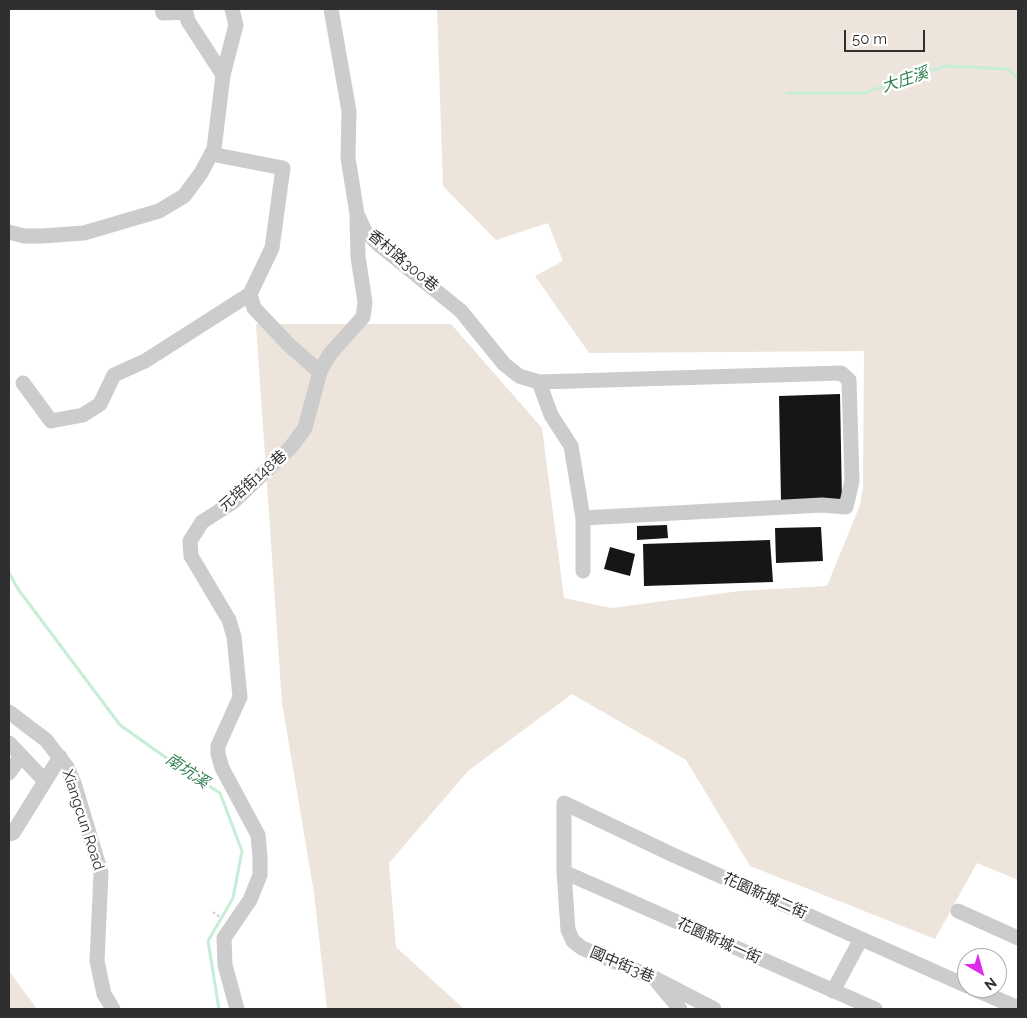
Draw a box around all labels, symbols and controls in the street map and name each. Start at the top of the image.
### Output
scale bar [847,20,928,52]
text: 50 m [852,30,887,48]
water label: 大庄溪 [879,63,931,97]
street label: 香村路300巷 [364,226,442,296]
street label: 元培街148巷 [216,447,290,515]
water label: 南坑溪 [162,750,212,792]
street label: Xiangcun Road [58,767,108,873]
street label: 花園新城二街 [720,869,810,923]
street label: 花園新城一街 [674,914,764,968]
street label: 國中街3巷 [587,943,657,987]
north arrow [957,948,1007,998]
text: N [981,974,1000,994]

